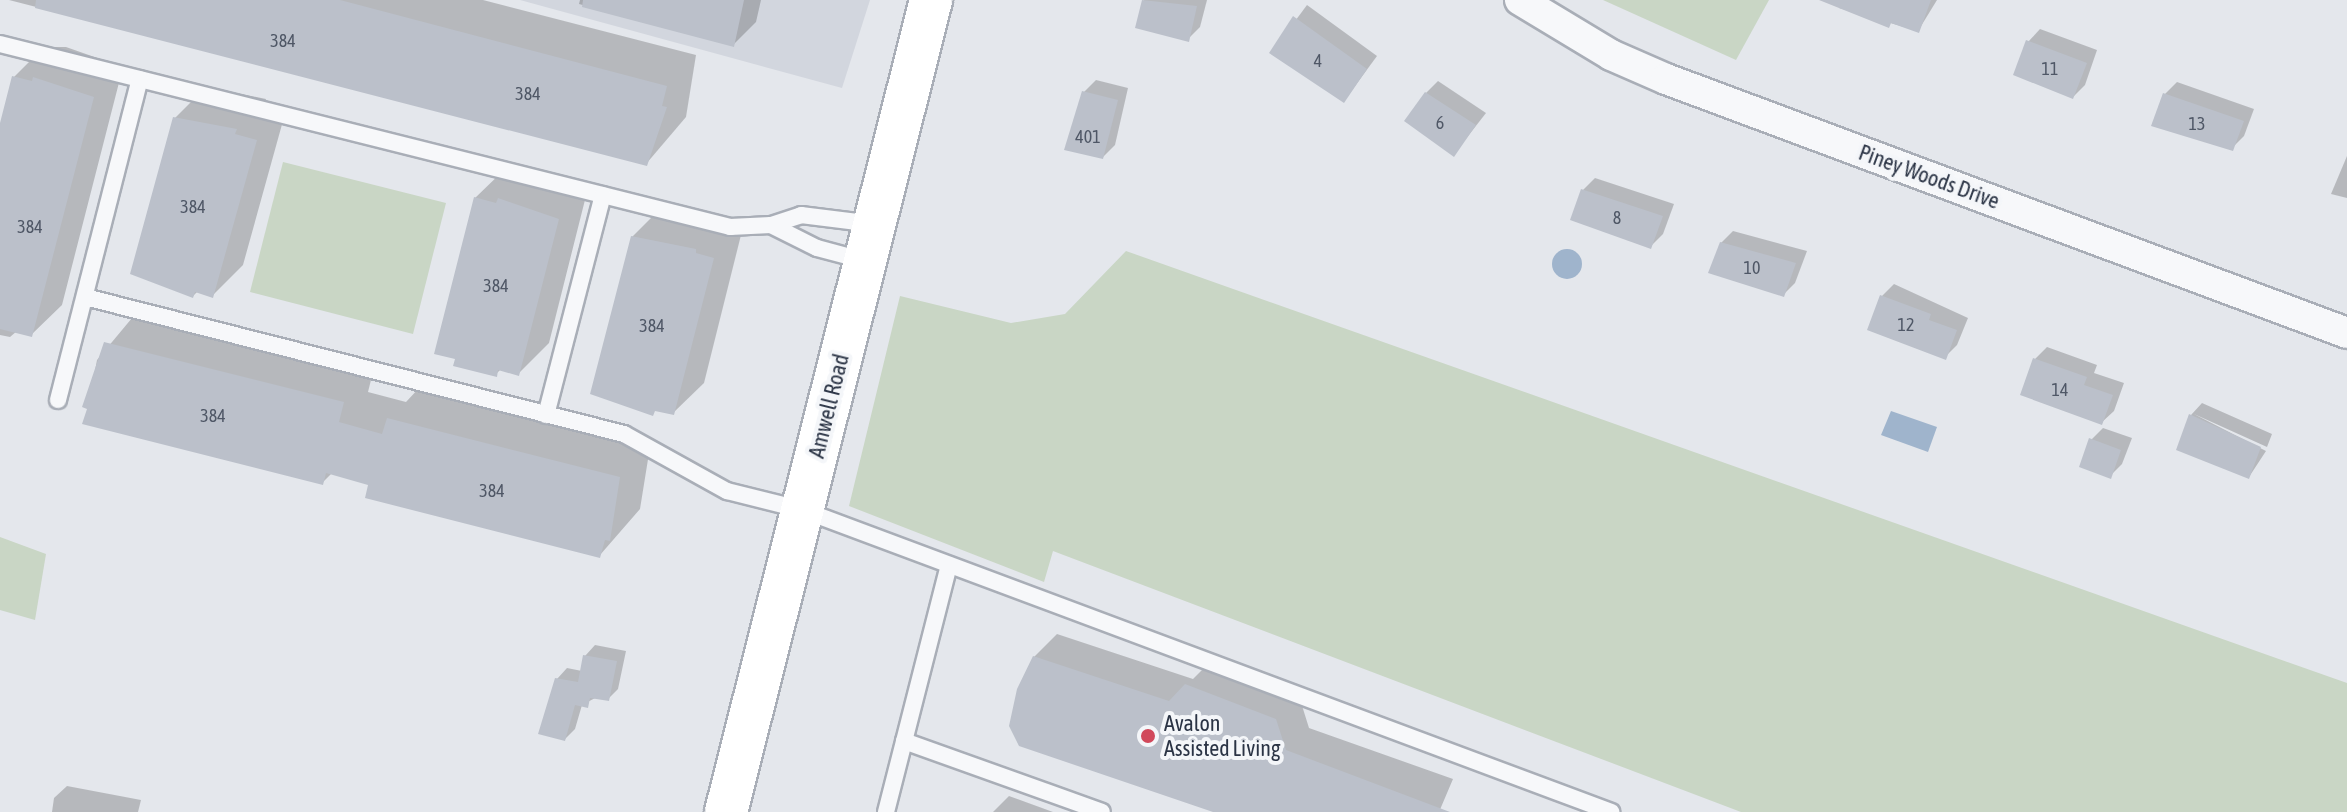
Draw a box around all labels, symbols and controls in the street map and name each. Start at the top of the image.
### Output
house number: 384 [270,30,296,52]
house number: 4 [1314,50,1322,72]
house number: 11 [2042,58,2058,80]
house number: 384 [515,83,541,105]
house number: 6 [1436,112,1444,134]
house number: 13 [2189,113,2205,135]
house number: 401 [1075,126,1101,148]
street label: Piney Woods Drive [1855,139,2003,215]
house number: 384 [180,196,206,218]
house number: 8 [1613,207,1621,229]
house number: 384 [17,216,43,238]
house number: 10 [1744,257,1760,279]
house number: 384 [483,275,509,297]
house number: 12 [1898,314,1914,336]
house number: 384 [639,315,665,337]
street label: Amwell Road [803,351,855,461]
house number: 14 [2052,379,2068,401]
house number: 384 [200,405,226,427]
house number: 384 [479,480,505,502]
place label: Avalon Assisted Living [1164,710,1280,762]
marker: Avalon Assisted Living [1139,727,1157,745]

